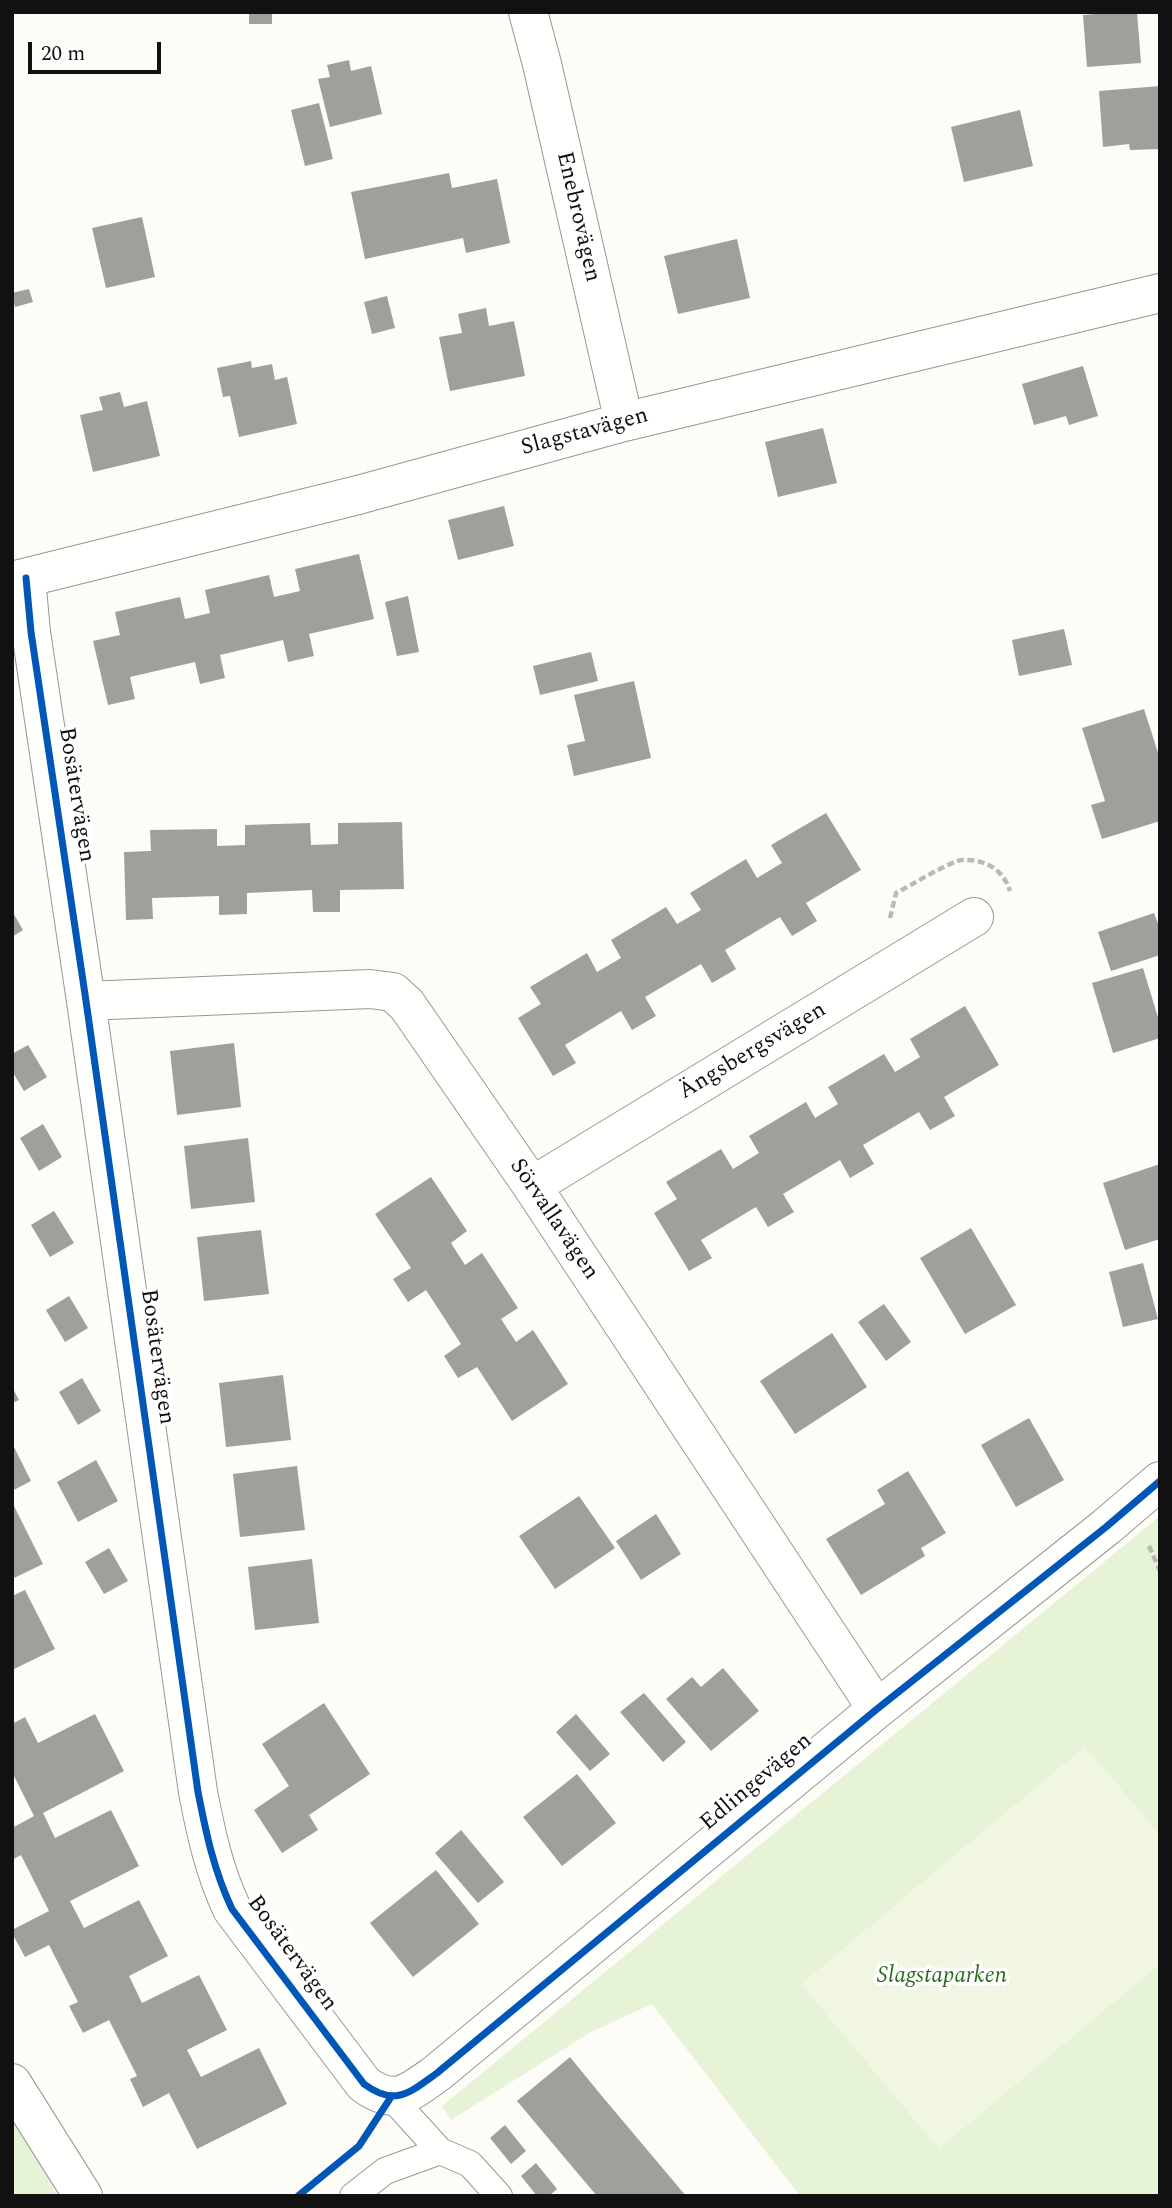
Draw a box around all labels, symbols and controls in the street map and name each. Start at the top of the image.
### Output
scale bar [32,28,164,72]
text: 20 m [41,38,85,70]
street label: Enebrovägen [549,149,605,285]
street label: Slagstavägen [518,403,652,463]
street label: Bosätervägen [51,725,99,865]
street label: Ängsbergsvägen [674,997,832,1107]
street label: Sörvallavägen [502,1154,604,1286]
street label: Bosätervägen [133,1288,179,1426]
street label: Edlingevägen [695,1728,819,1838]
street label: Bosätervägen [240,1891,342,2017]
park label: Slagstaparken [877,1963,1007,1991]

